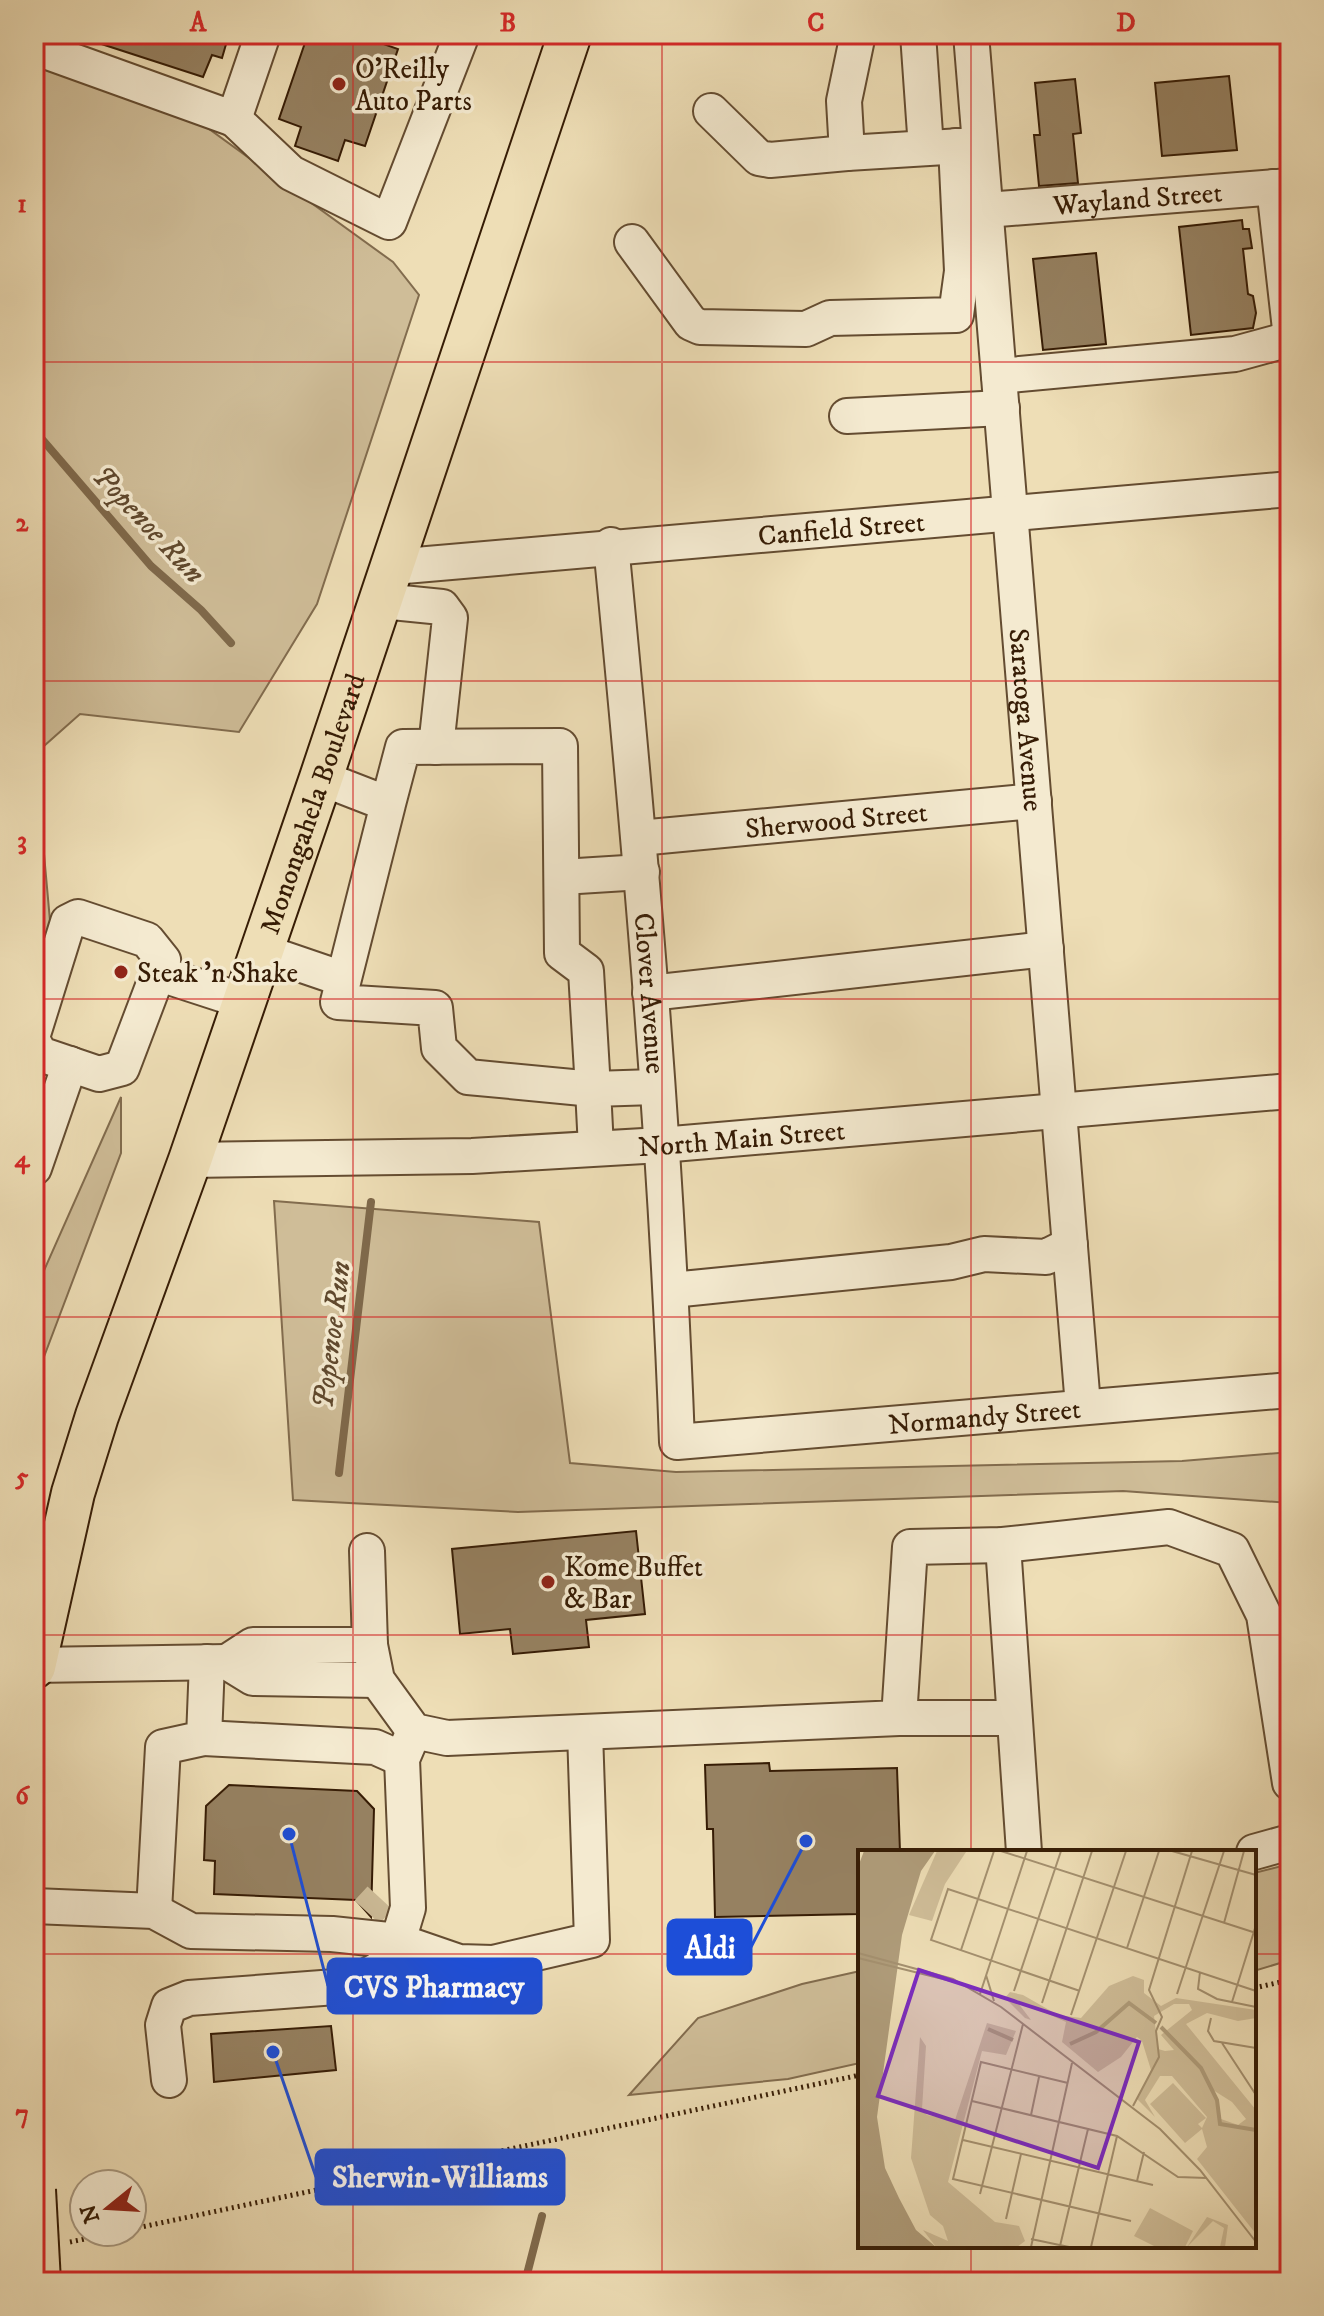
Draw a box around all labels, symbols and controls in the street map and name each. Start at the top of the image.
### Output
text: A [189,7,208,40]
text: B [500,7,516,40]
text: C [807,7,825,40]
text: D [1116,7,1136,40]
place label: O'Reilly Auto Parts [355,52,472,119]
marker: O'Reilly Auto Parts [330,75,348,93]
street label: Wayland Street [1051,175,1224,224]
text: 1 [17,188,27,221]
water label: Popenoe Run [84,458,212,592]
street label: Canfield Street [757,505,926,554]
text: 2 [16,507,30,540]
street label: Saratoga Avenue [1001,627,1050,813]
street label: Monongahela Boulevard [253,669,374,939]
street label: Sherwood Street [744,795,929,847]
text: 3 [17,825,27,858]
street label: Clover Avenue [625,911,673,1075]
place label: Steak 'n Shake [137,956,298,991]
marker: Steak 'n Shake [112,963,130,981]
street label: North Main Street [637,1113,846,1165]
text: 4 [15,1143,31,1176]
water label: Popenoe Run [305,1259,360,1411]
street label: Normandy Street [887,1392,1082,1443]
text: 5 [15,1461,29,1494]
place label: Kome Buffet & Bar [564,1550,703,1617]
marker: Kome Buffet & Bar [539,1573,557,1591]
text: 6 [15,1780,30,1813]
inset map [858,1850,1256,2248]
callout: Aldi [668,1920,751,1974]
text: Aldi [684,1931,736,1968]
callout: CVS Pharmacy [328,1959,541,2013]
text: CVS Pharmacy [344,1970,525,2007]
text: 7 [15,2098,29,2131]
callout: Sherwin-Williams [316,2150,564,2204]
text: Sherwin-Williams [332,2160,548,2197]
north arrow [68,2168,148,2248]
text: N [75,2201,106,2226]

